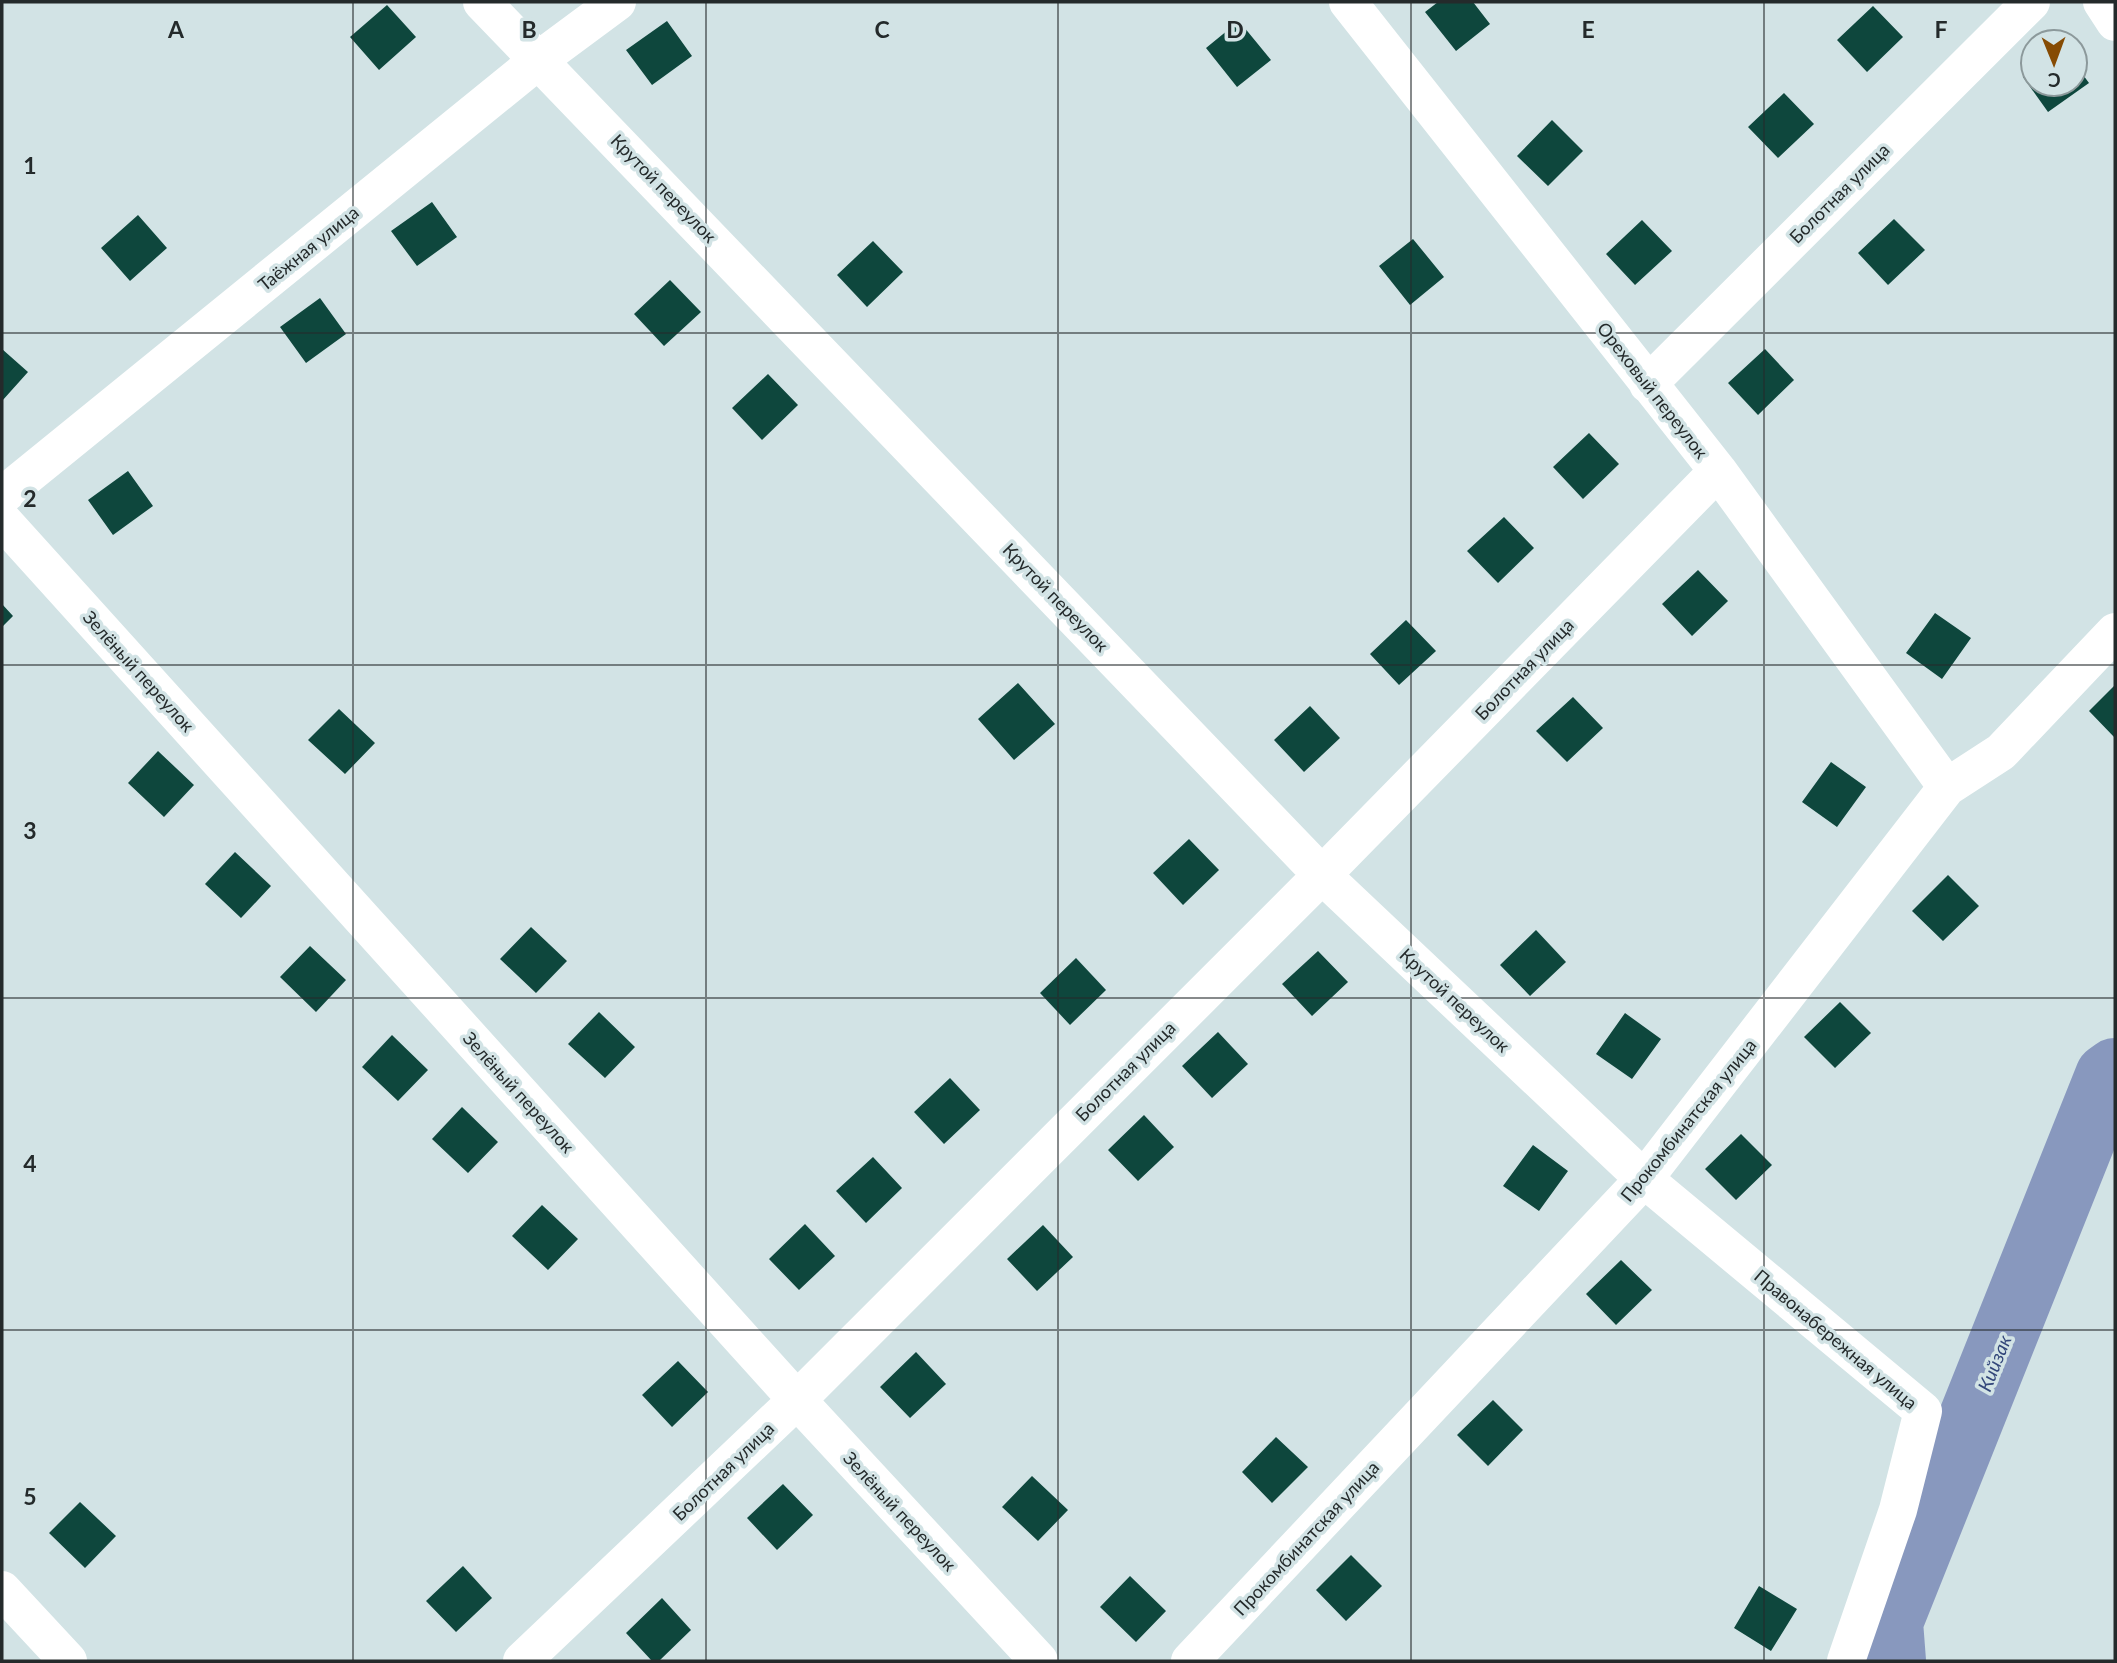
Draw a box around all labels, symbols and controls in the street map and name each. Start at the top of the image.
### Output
text: A [167,15,185,43]
text: B [521,15,537,43]
text: C [874,15,890,43]
text: D [1226,15,1244,43]
text: E [1581,15,1595,43]
text: F [1934,15,1948,43]
north arrow [2019,28,2089,98]
text: С [2047,69,2061,92]
street label: Крутой переулок [607,129,722,247]
street label: Болотная улица [1784,138,1894,248]
text: 1 [23,151,37,179]
street label: Таёжная улица [253,201,363,295]
street label: Ореховый переулок [1593,317,1713,463]
text: 2 [23,484,37,512]
street label: Крутой переулок [999,538,1114,656]
street label: Зелёный переулок [79,606,200,737]
street label: Болотная улица [1470,614,1578,724]
text: 3 [23,816,37,844]
street label: Крутой переулок [1395,943,1515,1057]
street label: Болотная улица [1070,1016,1180,1126]
street label: Зелёный переулок [459,1027,580,1158]
street label: Прокомбинатская улица [1616,1034,1760,1206]
text: 4 [23,1149,37,1177]
street label: Правонабережная улица [1750,1264,1922,1414]
water label: Кийзак [1972,1331,2016,1394]
street label: Болотная улица [668,1417,778,1525]
street label: Зелёный переулок [839,1447,961,1576]
street label: Прокомбинатская улица [1229,1456,1383,1620]
text: 5 [23,1482,37,1510]

